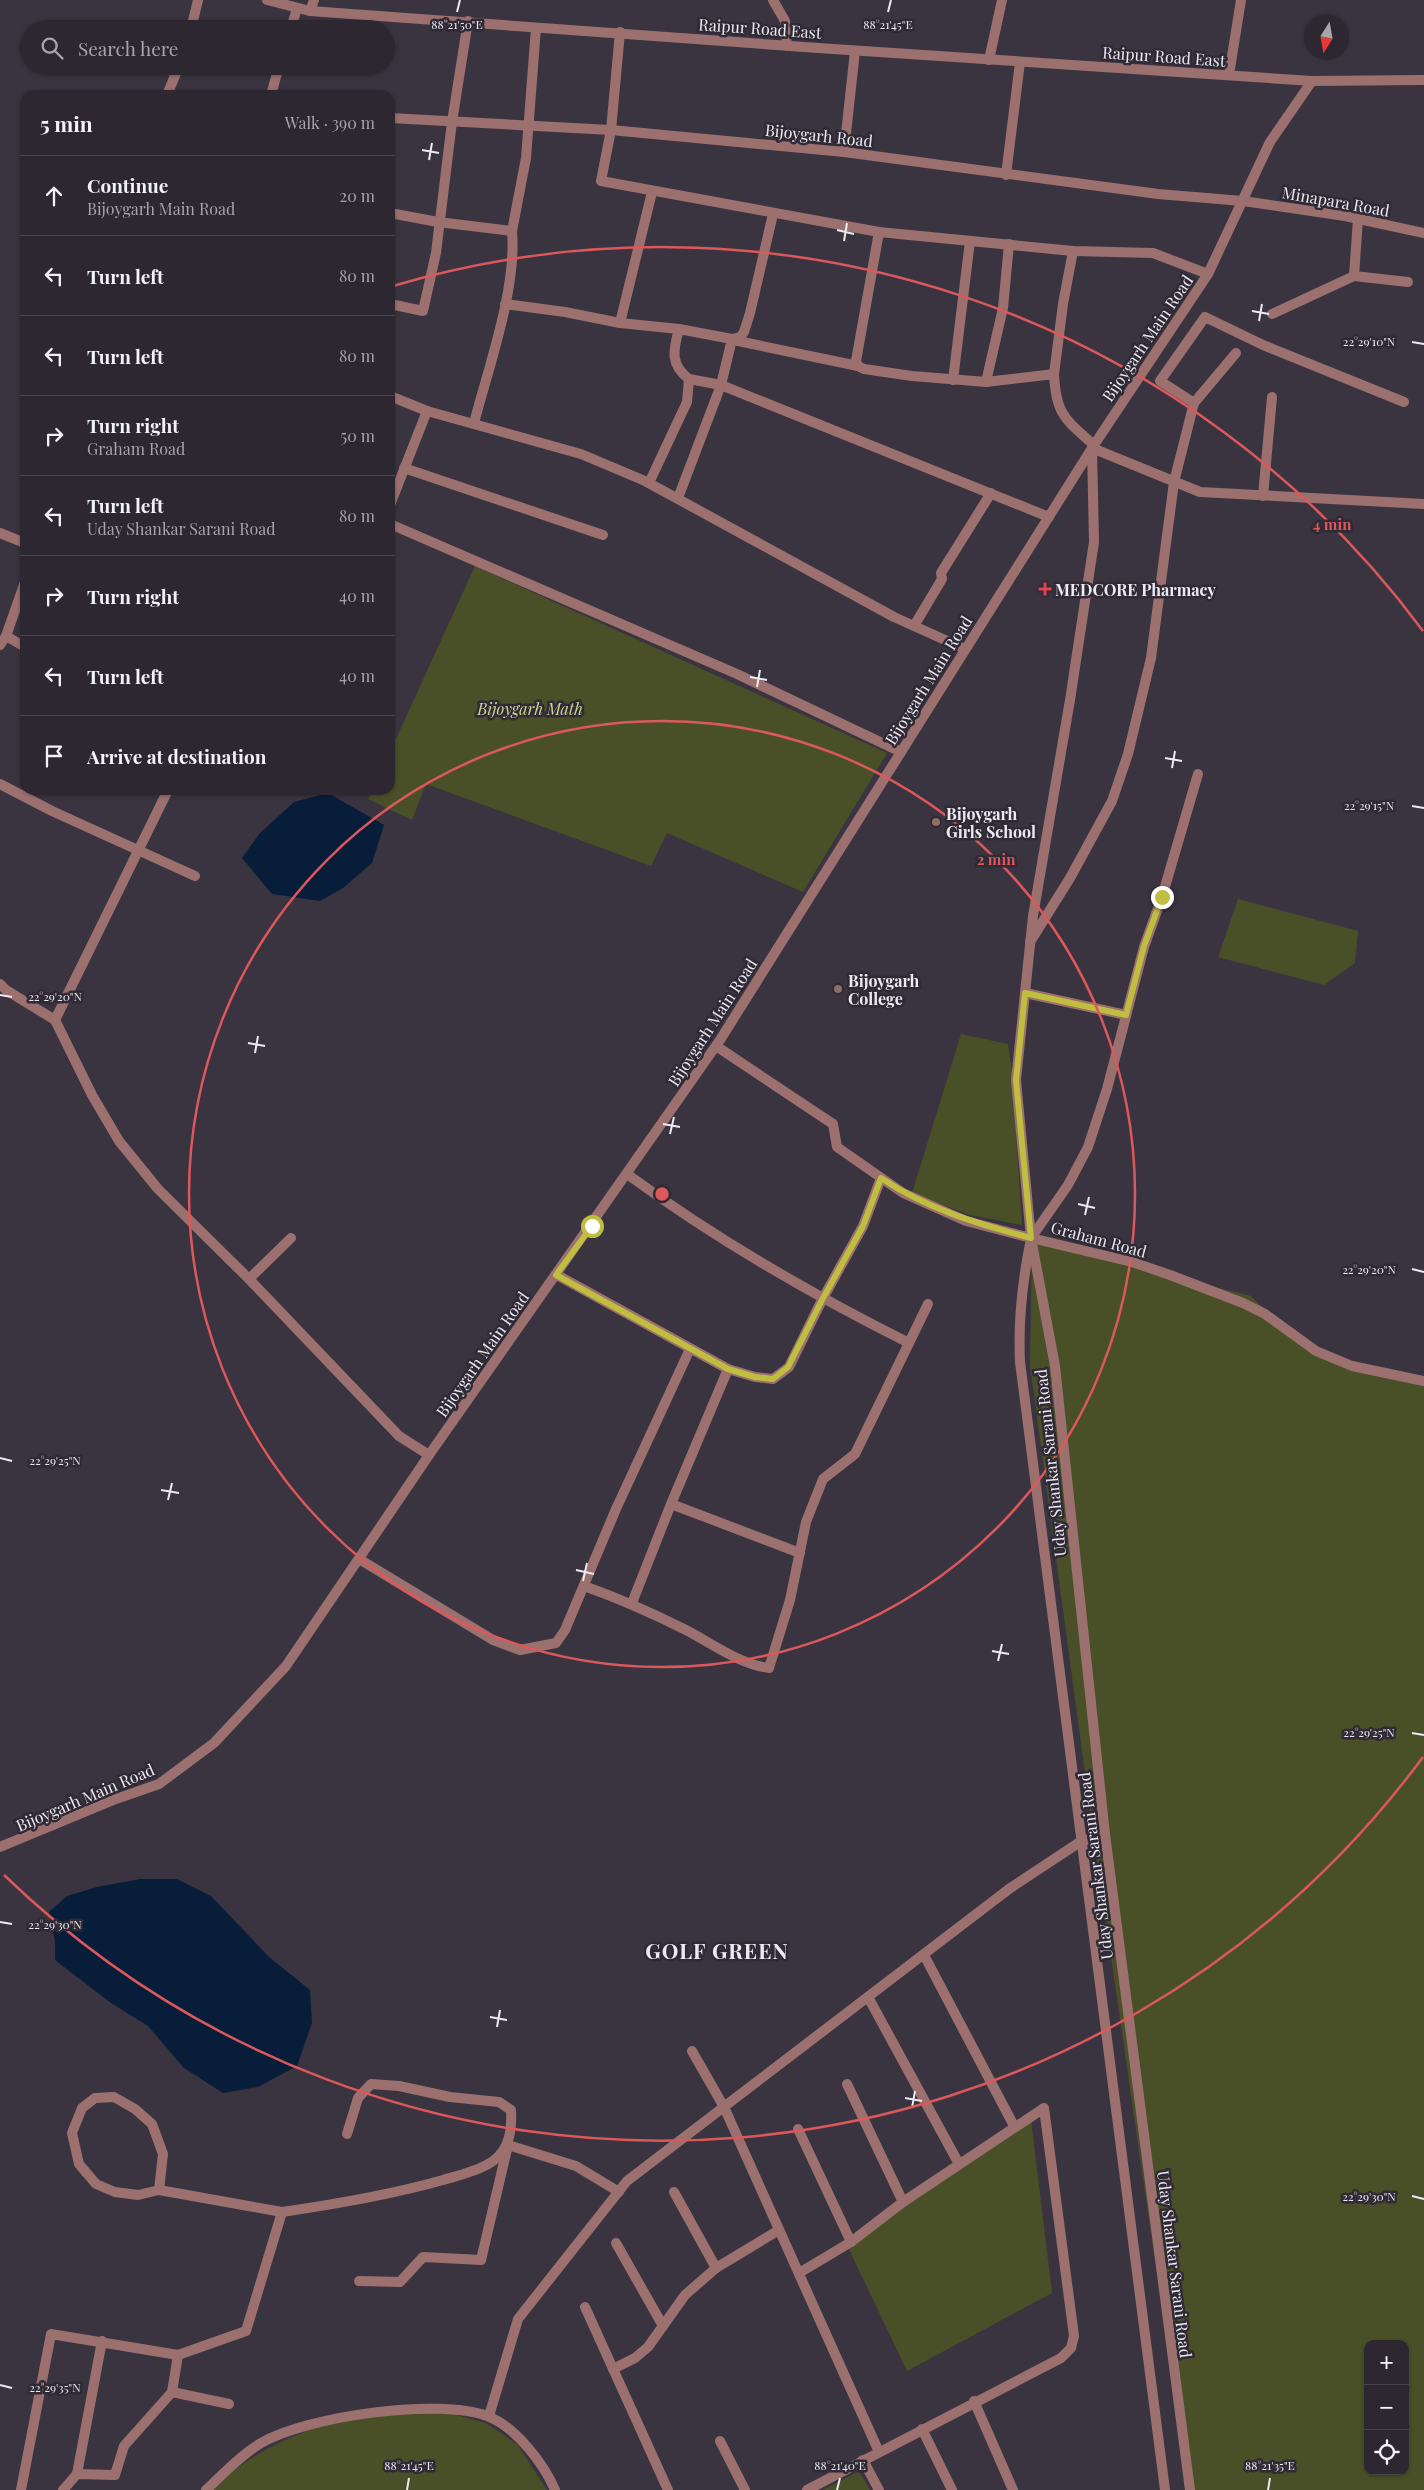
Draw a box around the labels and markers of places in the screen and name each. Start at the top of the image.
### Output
place label: MEDCORE Pharmacy [1055,579,1216,600]
marker: MEDCORE Pharmacy [1039,583,1051,595]
place label: Bijoygarh Girls School [946,803,1036,842]
marker: Bijoygarh Girls School [930,816,942,828]
place label: Bijoygarh College [848,970,919,1009]
marker: Bijoygarh College [832,983,844,995]
centre of rings [653,1185,671,1203]

